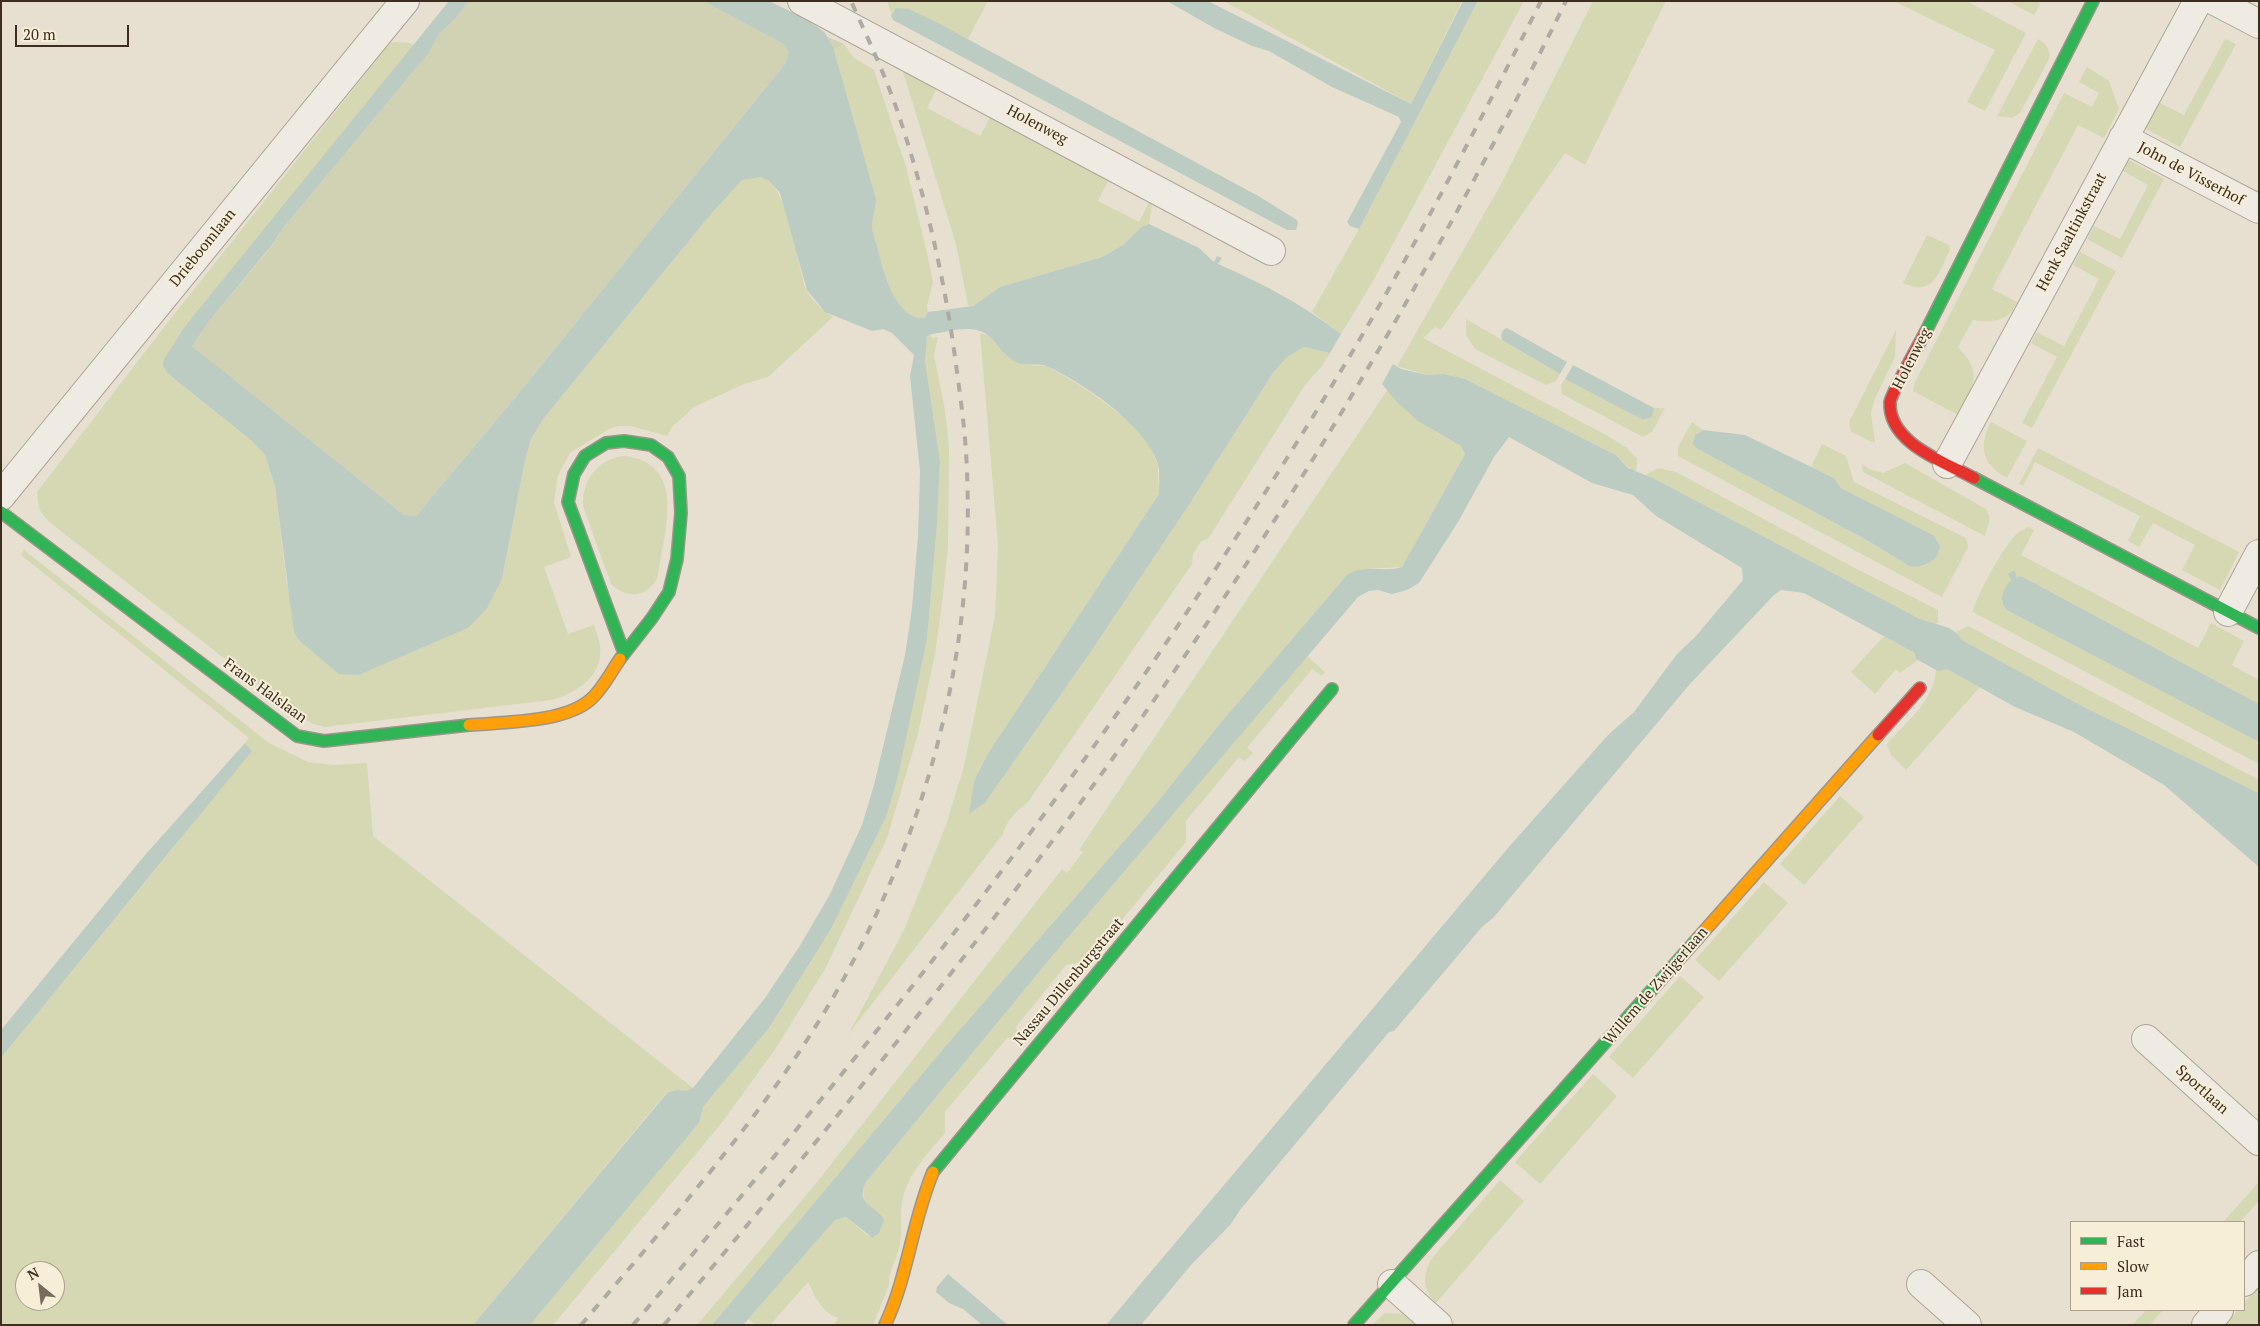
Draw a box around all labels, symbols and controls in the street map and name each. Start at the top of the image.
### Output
scale bar [18,15,131,47]
text: 20 m [23,24,56,44]
street label: Holenweg [1003,101,1071,149]
street label: John de Visserhof [2135,138,2247,210]
street label: Henk Saaltinkstraat [2033,170,2111,294]
street label: Drieboomlaan [166,206,240,290]
street label: Holenweg [1889,325,1935,393]
street label: Frans Halslaan [220,655,310,727]
street label: Nassau Dillenburgstraat [1010,915,1128,1049]
street label: Willem de Zwijgerlaan [1600,924,1712,1048]
street label: Sportlaan [2172,1062,2232,1118]
legend [2070,1221,2245,1311]
text: Fast [2117,1231,2145,1251]
text: Slow [2117,1256,2149,1276]
north arrow [15,1261,65,1311]
text: N [24,1262,42,1284]
text: Jam [2117,1281,2143,1301]

